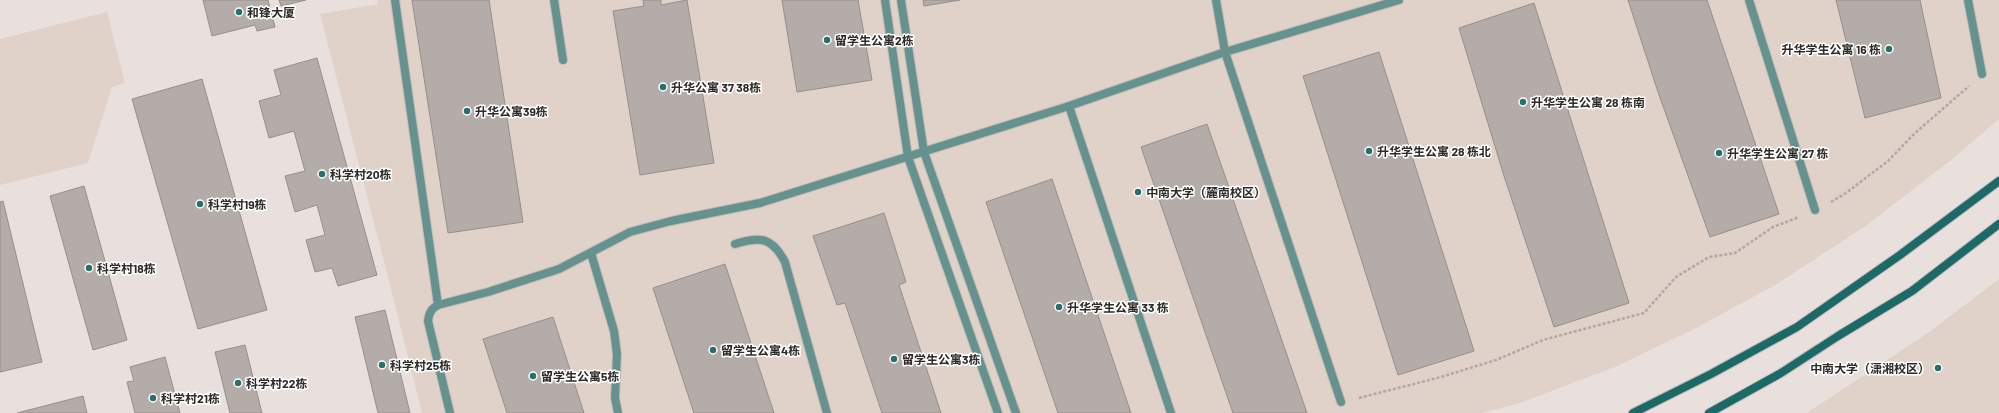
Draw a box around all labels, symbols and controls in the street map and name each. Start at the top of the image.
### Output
place label: 和锋大厦 [247,5,295,19]
marker: 和锋大厦 [234,7,244,17]
place label: 留学生公寓2栋 [835,33,914,47]
marker: 留学生公寓2栋 [822,35,832,45]
place label: 升华学生公寓 16 栋 [1782,42,1881,56]
marker: 升华学生公寓 16 栋 [1884,44,1894,54]
place label: 升华公寓 37 38栋 [671,80,761,94]
marker: 升华公寓 37 38栋 [658,82,668,92]
place label: 升华学生公寓 28 栋南 [1531,95,1645,109]
marker: 升华学生公寓 28 栋南 [1518,97,1528,107]
place label: 升华公寓39栋 [475,104,548,118]
marker: 升华公寓39栋 [462,106,472,116]
place label: 升华学生公寓 28 栋北 [1377,144,1491,158]
marker: 升华学生公寓 28 栋北 [1364,146,1374,156]
place label: 升华学生公寓 27 栋 [1727,146,1828,160]
marker: 升华学生公寓 27 栋 [1714,148,1724,158]
place label: 科学村20栋 [330,167,392,181]
marker: 科学村20栋 [317,169,327,179]
place label: 中南大学（麓南校区） [1146,185,1266,199]
marker: 中南大学（麓南校区） [1133,187,1143,197]
place label: 科学村19栋 [208,197,267,211]
marker: 科学村19栋 [195,199,205,209]
place label: 科学村18栋 [97,261,156,275]
marker: 科学村18栋 [84,263,94,273]
place label: 升华学生公寓 33 栋 [1067,300,1169,314]
marker: 升华学生公寓 33 栋 [1054,302,1064,312]
place label: 留学生公寓4栋 [721,343,800,357]
marker: 留学生公寓4栋 [708,345,718,355]
place label: 留学生公寓3栋 [902,352,980,366]
marker: 留学生公寓3栋 [889,354,899,364]
place label: 科学村25栋 [390,358,451,372]
marker: 科学村25栋 [377,360,387,370]
place label: 中南大学（潇湘校区） [1810,361,1930,375]
marker: 中南大学（潇湘校区） [1933,363,1943,373]
place label: 留学生公寓5栋 [541,369,619,383]
marker: 留学生公寓5栋 [528,371,538,381]
place label: 科学村22栋 [246,376,307,390]
marker: 科学村22栋 [233,378,243,388]
place label: 科学村21栋 [161,391,220,405]
marker: 科学村21栋 [148,393,158,403]

